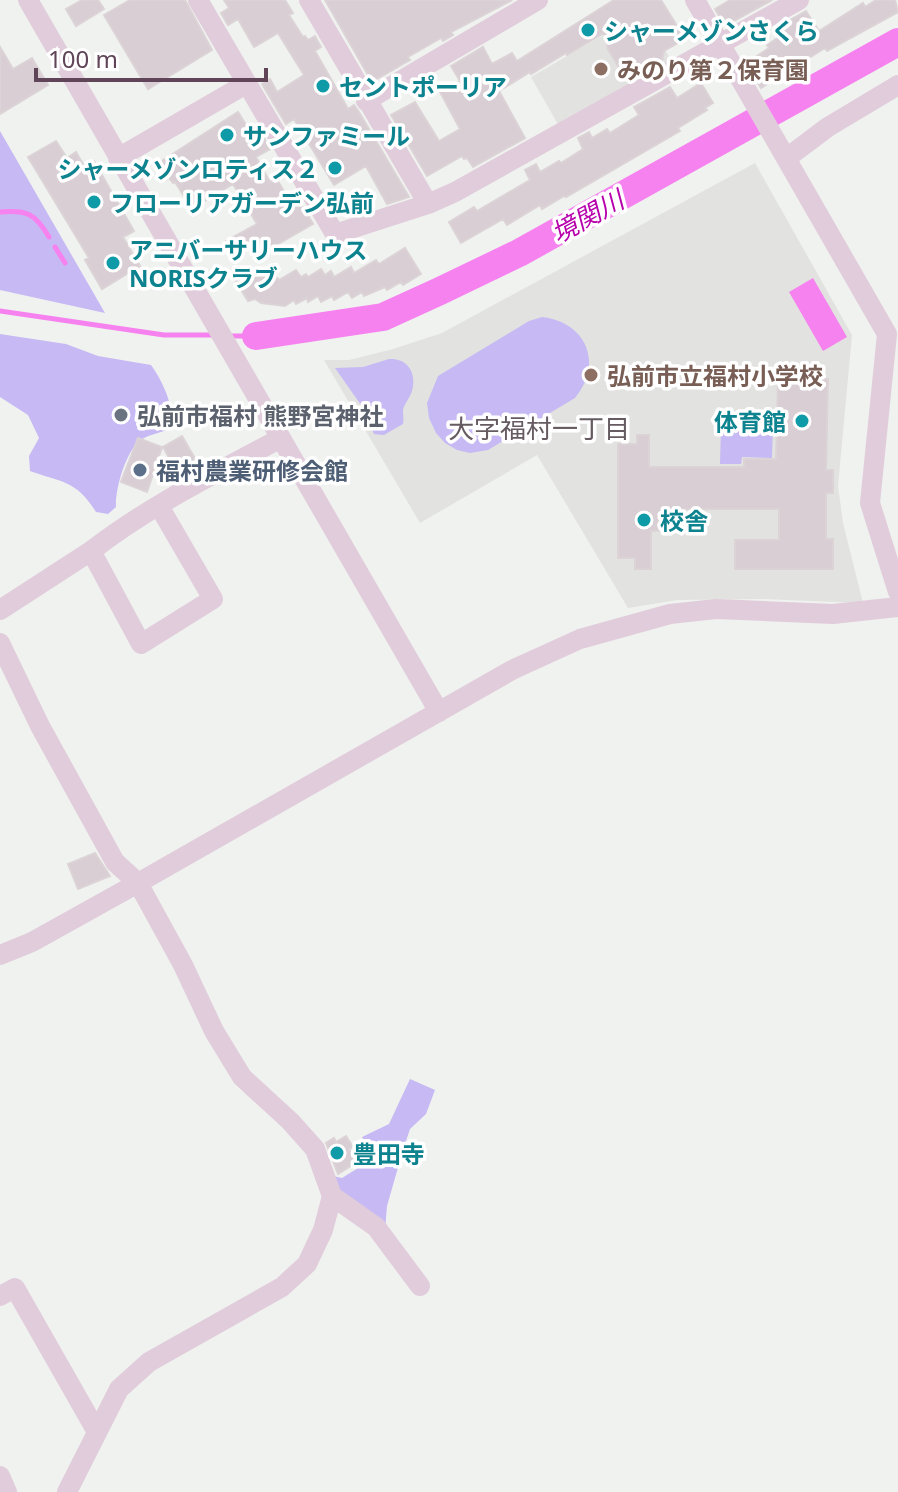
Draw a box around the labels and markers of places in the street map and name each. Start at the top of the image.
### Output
place label: シャーメゾンさくら [604,14,819,47]
marker: シャーメゾンさくら [579,21,597,39]
place label: みのり第２保育園 [617,53,809,86]
marker: みのり第２保育園 [592,60,610,78]
place label: セントポーリア [339,70,507,103]
marker: セントポーリア [314,77,332,95]
place label: サンファミール [243,119,410,152]
marker: サンファミール [218,126,236,144]
place label: シャーメゾンロティス２ [57,152,319,185]
marker: シャーメゾンロティス２ [326,159,344,177]
place label: フローリアガーデン弘前 [110,186,374,219]
marker: フローリアガーデン弘前 [85,193,103,211]
place label: アニバーサリーハウス NORISクラブ [129,233,368,294]
marker: アニバーサリーハウス NORISクラブ [104,254,122,272]
place label: 弘前市立福村小学校 [607,359,823,392]
marker: 弘前市立福村小学校 [582,366,600,384]
place label: 弘前市福村 熊野宮神社 [137,399,383,432]
place label: 体育館 [714,405,786,438]
marker: 弘前市福村 熊野宮神社 [112,406,130,424]
marker: 体育館 [793,412,811,430]
place label: 福村農業研修会館 [156,454,348,487]
marker: 福村農業研修会館 [131,461,149,479]
place label: 校舎 [660,504,708,537]
marker: 校舎 [635,511,653,529]
place label: 豊田寺 [353,1137,425,1170]
marker: 豊田寺 [328,1144,346,1162]

